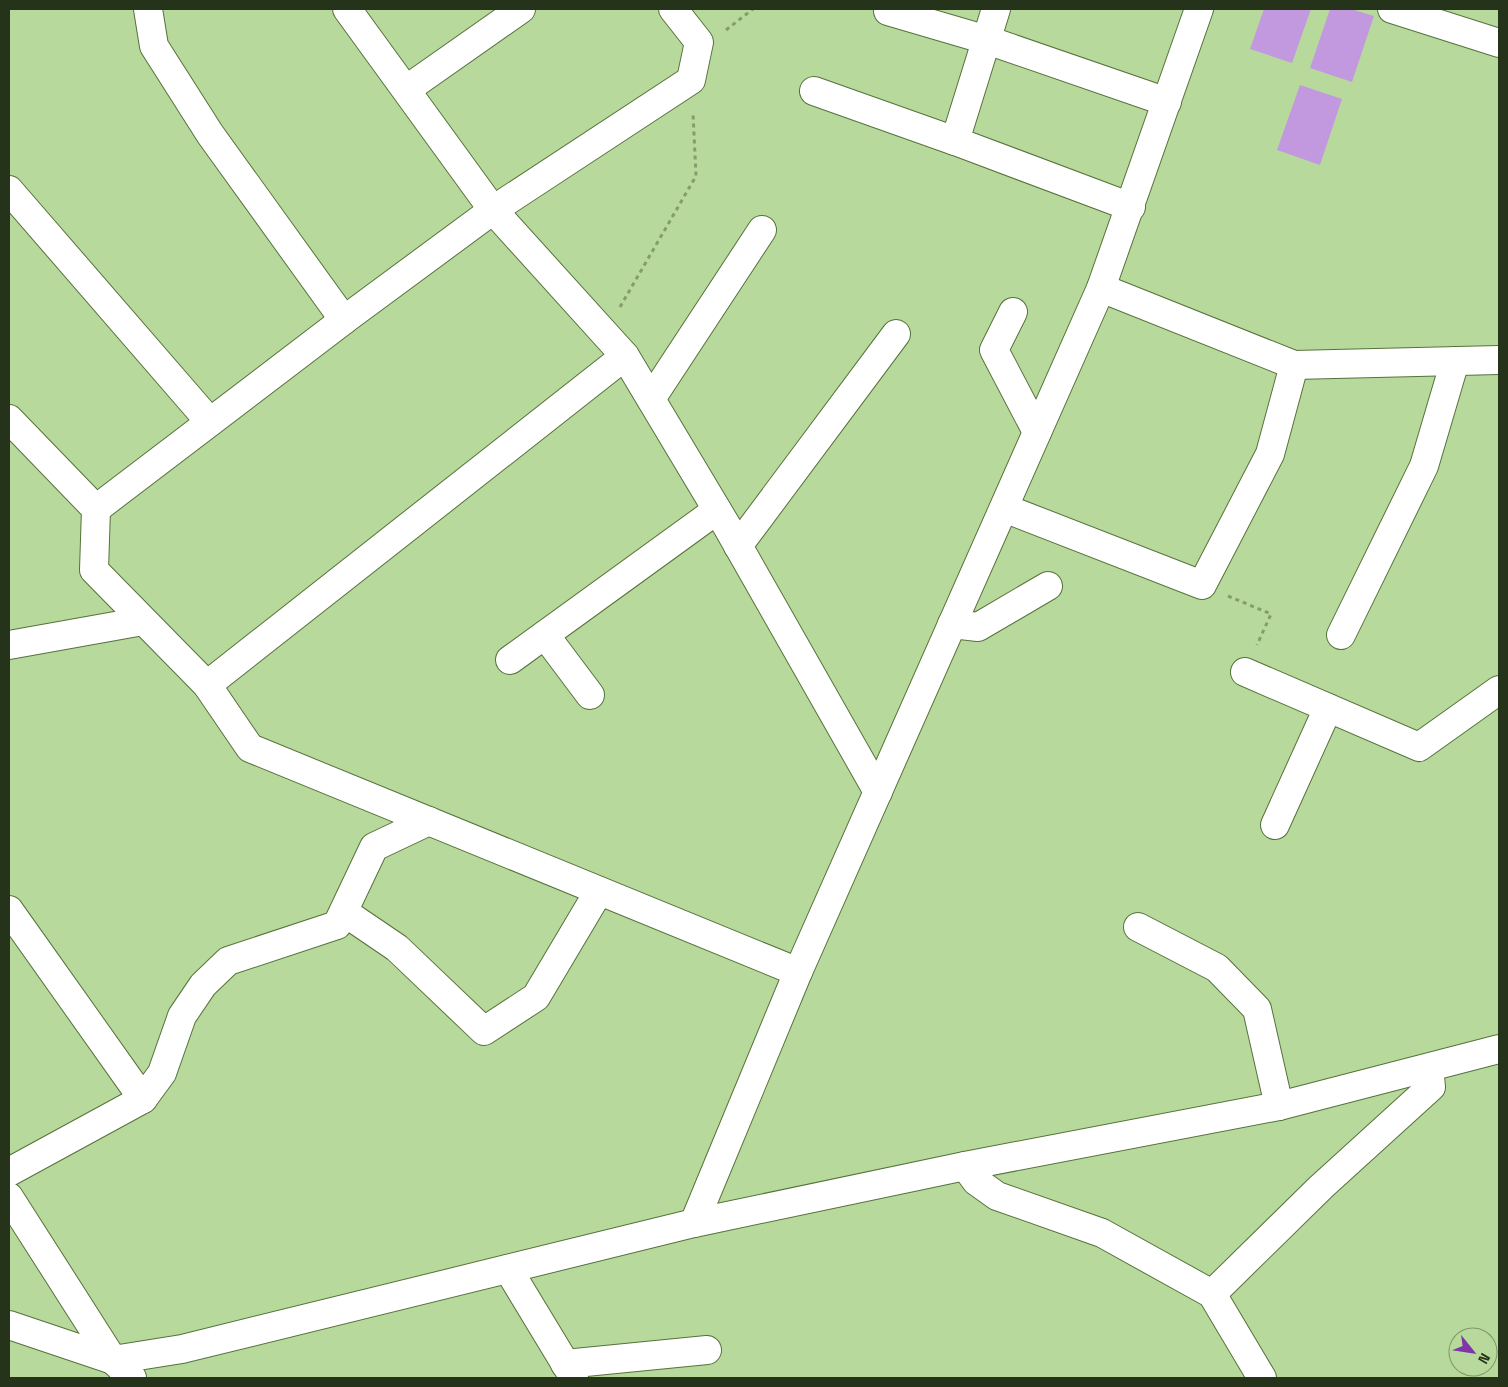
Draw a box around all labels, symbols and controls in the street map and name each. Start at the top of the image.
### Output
north arrow [1448,1327,1498,1377]
text: N [1474,1350,1494,1367]

